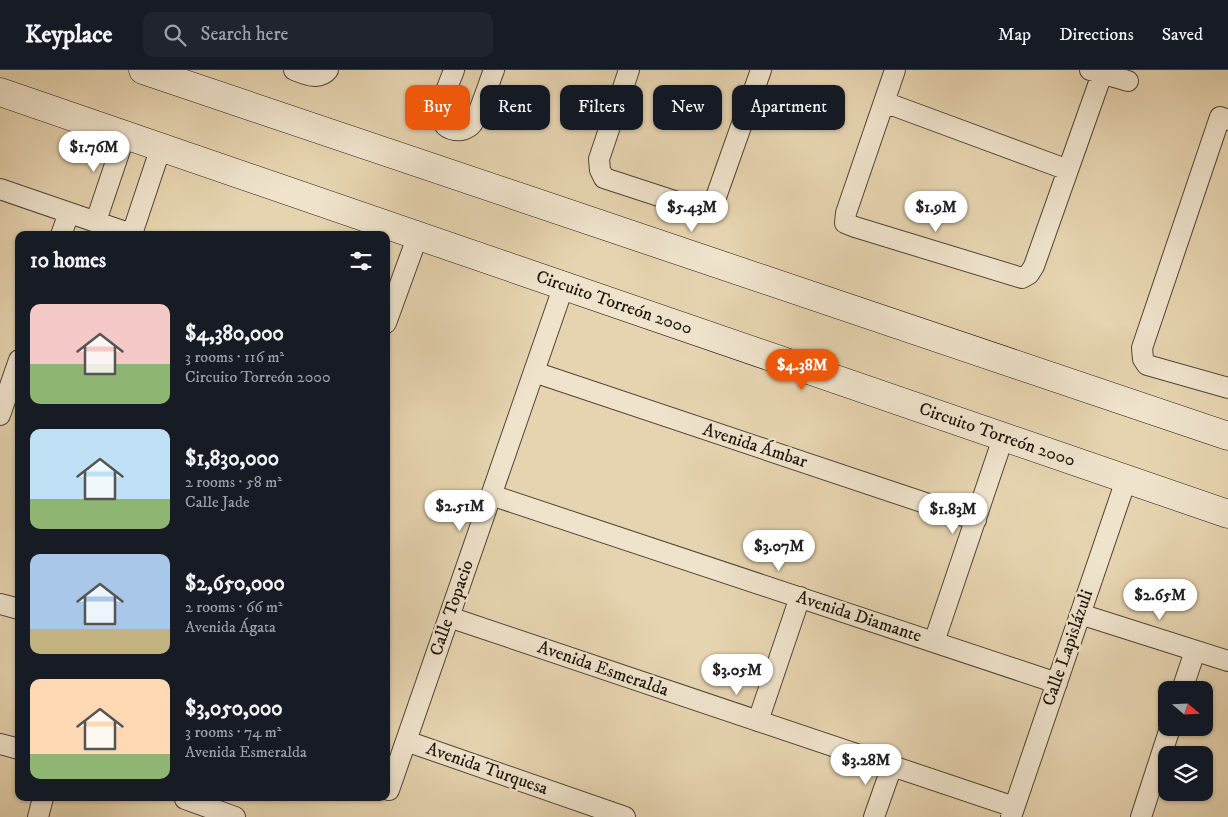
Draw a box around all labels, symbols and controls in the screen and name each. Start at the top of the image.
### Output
search box [143,12,493,57]
text: Keyplace [25,20,113,50]
icon: search [161,21,189,49]
text: Search here [201,23,288,46]
text: Map [998,24,1031,46]
text: Directions [1059,24,1134,46]
text: Saved [1162,24,1203,46]
chip: Buy [405,85,470,130]
chip: Rent [480,85,550,130]
chip: Filters [560,85,643,130]
chip: New [653,85,722,130]
chip: Apartment [732,85,845,130]
pin: $1.76M [53,131,135,173]
text: $1.76M [70,137,118,157]
pin: $5.43M [651,190,733,233]
pin: $1.9M [901,190,971,233]
text: $5.43M [667,197,717,217]
text: $1.9M [916,197,957,217]
icon: filters [347,247,375,275]
text: 10 homes [30,248,106,274]
street label: Circuito Torreón 2000 [533,266,695,340]
text: $4,380,000 [185,321,284,347]
icon: home [70,324,130,384]
text: 3 rooms · 116 m² [185,347,284,367]
pin: $4.38M [761,348,843,391]
text: $4.38M [777,355,827,375]
text: Circuito Torreón 2000 [185,367,331,387]
street label: Circuito Torreón 2000 [916,398,1078,472]
street label: Avenida Ámbar [700,418,811,473]
text: $1,830,000 [185,446,279,472]
icon: home [70,449,130,509]
text: 2 rooms · 58 m² [185,472,282,492]
pin: $2.51M [419,490,501,532]
text: Calle Jade [185,492,250,512]
pin: $1.83M [912,492,994,535]
text: $2.51M [436,496,484,516]
text: $1.83M [930,499,977,519]
pin: $3.07M [738,530,820,572]
text: $3.07M [754,536,804,556]
street label: Calle Topacio [425,557,479,659]
text: $2,650,000 [185,571,285,597]
icon: home [70,574,130,634]
pin: $2.65M [1119,578,1201,621]
text: $2.65M [1134,585,1186,605]
street label: Avenida Diamante [794,586,924,648]
street label: Calle Lapislázuli [1038,587,1098,709]
text: 2 rooms · 66 m² [185,597,283,617]
text: Avenida Ágata [185,617,276,637]
street label: Avenida Esmeralda [535,636,672,702]
pin: $3.05M [696,654,778,696]
text: $3.05M [712,660,762,680]
north arrow [1158,681,1212,736]
map controls [1158,681,1213,801]
text: $3,050,000 [185,696,283,722]
icon: home [70,699,130,759]
text: 3 rooms · 74 m² [185,722,282,742]
street label: Avenida Turquesa [423,738,551,800]
text: Avenida Esmeralda [185,742,307,762]
pin: $3.28M [825,744,907,786]
button: layers [1158,746,1213,801]
text: $3.28M [842,750,890,770]

